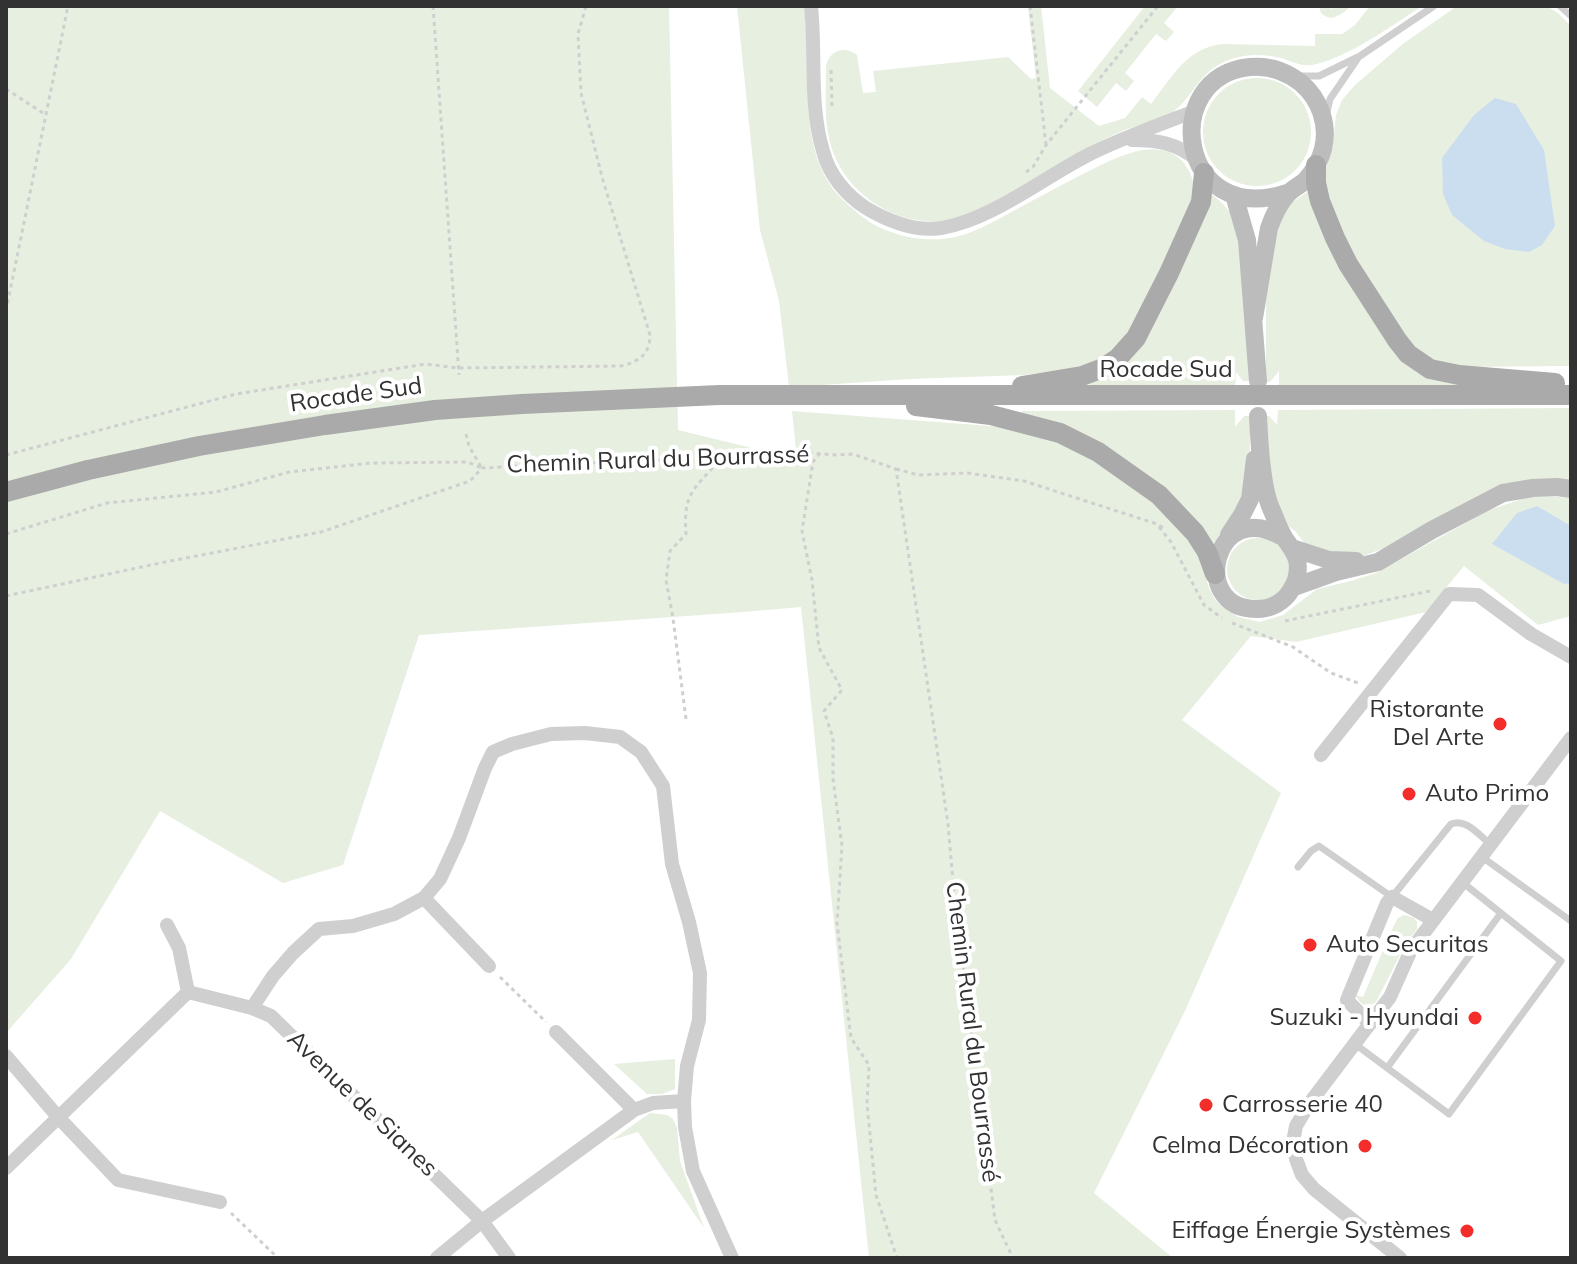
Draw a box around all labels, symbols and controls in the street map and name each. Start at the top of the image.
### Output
street label: Rocade Sud [1099,356,1233,384]
street label: Rocade Sud [288,371,424,419]
street label: Chemin Rural du Bourrassé [506,440,810,480]
place label: Ristorante Del Arte [1370,696,1484,752]
marker: Ristorante Del Arte [1491,715,1509,733]
place label: Auto Primo [1425,780,1549,808]
marker: Auto Primo [1400,785,1418,803]
street label: Chemin Rural du Bourrassé [939,880,1005,1184]
place label: Auto Securitas [1326,931,1489,959]
marker: Auto Securitas [1301,936,1319,954]
place label: Suzuki - Hyundai [1269,1004,1459,1032]
marker: Suzuki - Hyundai [1466,1009,1484,1027]
street label: Avenue de Sianes [281,1025,443,1183]
place label: Carrosserie 40 [1222,1091,1383,1119]
marker: Carrosserie 40 [1197,1096,1215,1114]
place label: Celma Décoration [1152,1132,1349,1160]
marker: Celma Décoration [1356,1137,1374,1155]
place label: Eiffage Énergie Systèmes [1172,1217,1451,1245]
marker: Eiffage Énergie Systèmes [1458,1222,1476,1240]

